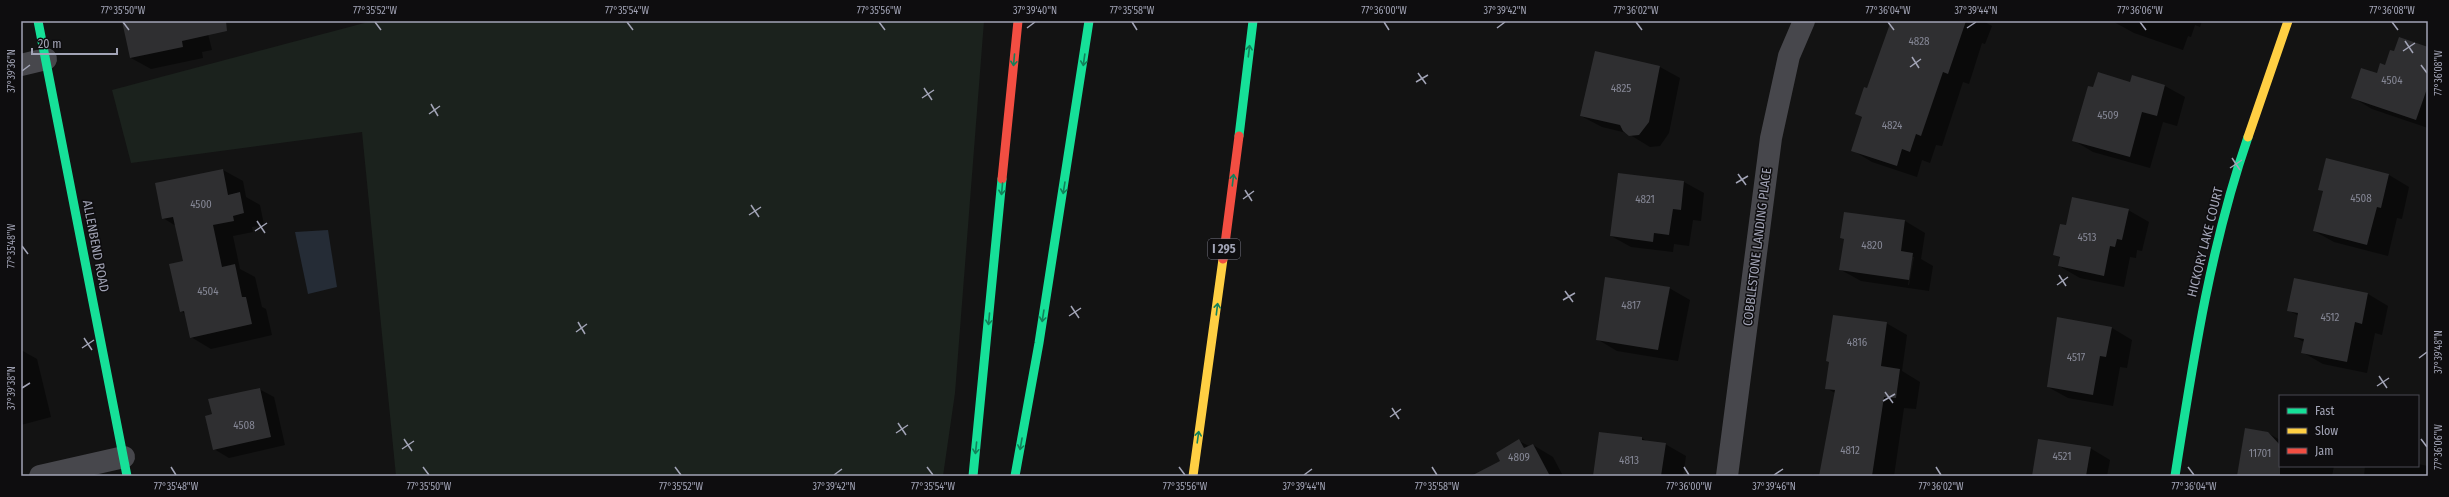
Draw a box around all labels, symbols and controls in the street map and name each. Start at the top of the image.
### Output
text: 77°35'50"W [101,5,146,17]
text: 77°35'52"W [353,5,397,17]
text: 77°35'54"W [605,5,649,17]
text: 77°35'56"W [857,5,902,17]
text: 37°39'40"N [1013,5,1057,17]
text: 77°35'58"W [1110,5,1155,17]
text: 77°36'00"W [1361,5,1407,17]
text: 37°39'42"N [1483,5,1527,17]
text: 77°36'02"W [1614,5,1659,17]
text: 77°36'04"W [1866,5,1911,17]
text: 37°39'44"N [1954,5,1998,17]
text: 77°36'06"W [2117,5,2163,17]
text: 77°36'08"W [2369,5,2415,17]
scale bar [32,30,117,56]
house number: 4828 [1908,35,1930,48]
text: 20 m [38,37,62,51]
one-way arrow [1245,45,1253,58]
text: 37°39'36"N [6,49,18,93]
text: 77°36'08"W [2433,50,2445,96]
one-way arrow [1010,53,1018,66]
one-way arrow [1080,53,1088,66]
house number: 4504 [2381,74,2403,87]
house number: 4825 [1611,82,1631,95]
house number: 4509 [2097,109,2119,122]
house number: 4824 [1882,119,1903,132]
street label: COBBLESTONE LANDING PLACE [1740,167,1774,327]
one-way arrow [1229,174,1237,187]
one-way arrow [1060,181,1068,194]
one-way arrow [998,182,1005,195]
street label: HICKORY LAKE COURT [2184,186,2226,298]
house number: 4508 [2350,192,2372,205]
house number: 4821 [1635,193,1655,206]
house number: 4500 [190,198,212,211]
street label: ALLENBEND ROAD [80,199,112,293]
text: 77°35'48"W [6,223,18,268]
house number: 4513 [2078,231,2097,244]
road number: I 295 [1208,239,1240,259]
house number: 4820 [1861,239,1883,252]
house number: 4504 [197,285,219,298]
house number: 4817 [1621,299,1641,312]
one-way arrow [1213,303,1221,316]
one-way arrow [1039,310,1047,323]
house number: 4512 [2321,311,2340,324]
one-way arrow [985,312,993,325]
text: 37°39'48"N [2433,330,2445,374]
house number: 4816 [1847,336,1868,349]
house number: 4517 [2067,351,2086,364]
text: 37°39'38"N [6,366,18,410]
legend [2279,395,2419,467]
text: Fast [2315,404,2334,418]
house number: 4508 [233,419,255,432]
text: Slow [2315,424,2338,438]
text: 77°36'06"W [2433,424,2445,470]
one-way arrow [1194,431,1202,444]
one-way arrow [1016,438,1024,451]
one-way arrow [972,441,980,454]
house number: 4812 [1840,444,1860,457]
text: Jam [2315,444,2333,458]
house number: 11701 [2249,447,2271,460]
house number: 4521 [2052,450,2072,463]
house number: 4809 [1508,451,1530,464]
house number: 4813 [1619,454,1639,467]
text: 77°35'48"W [154,481,199,493]
text: 77°35'50"W [407,481,452,493]
text: 77°35'52"W [659,481,703,493]
text: 37°39'42"N [812,481,856,493]
text: 77°35'54"W [911,481,955,493]
text: 77°35'56"W [1163,481,1208,493]
text: 37°39'44"N [1282,481,1326,493]
text: 77°35'58"W [1415,481,1460,493]
text: 77°36'00"W [1666,481,1712,493]
text: 37°39'46"N [1752,481,1796,493]
text: 77°36'02"W [1919,481,1964,493]
text: 77°36'04"W [2172,481,2217,493]

